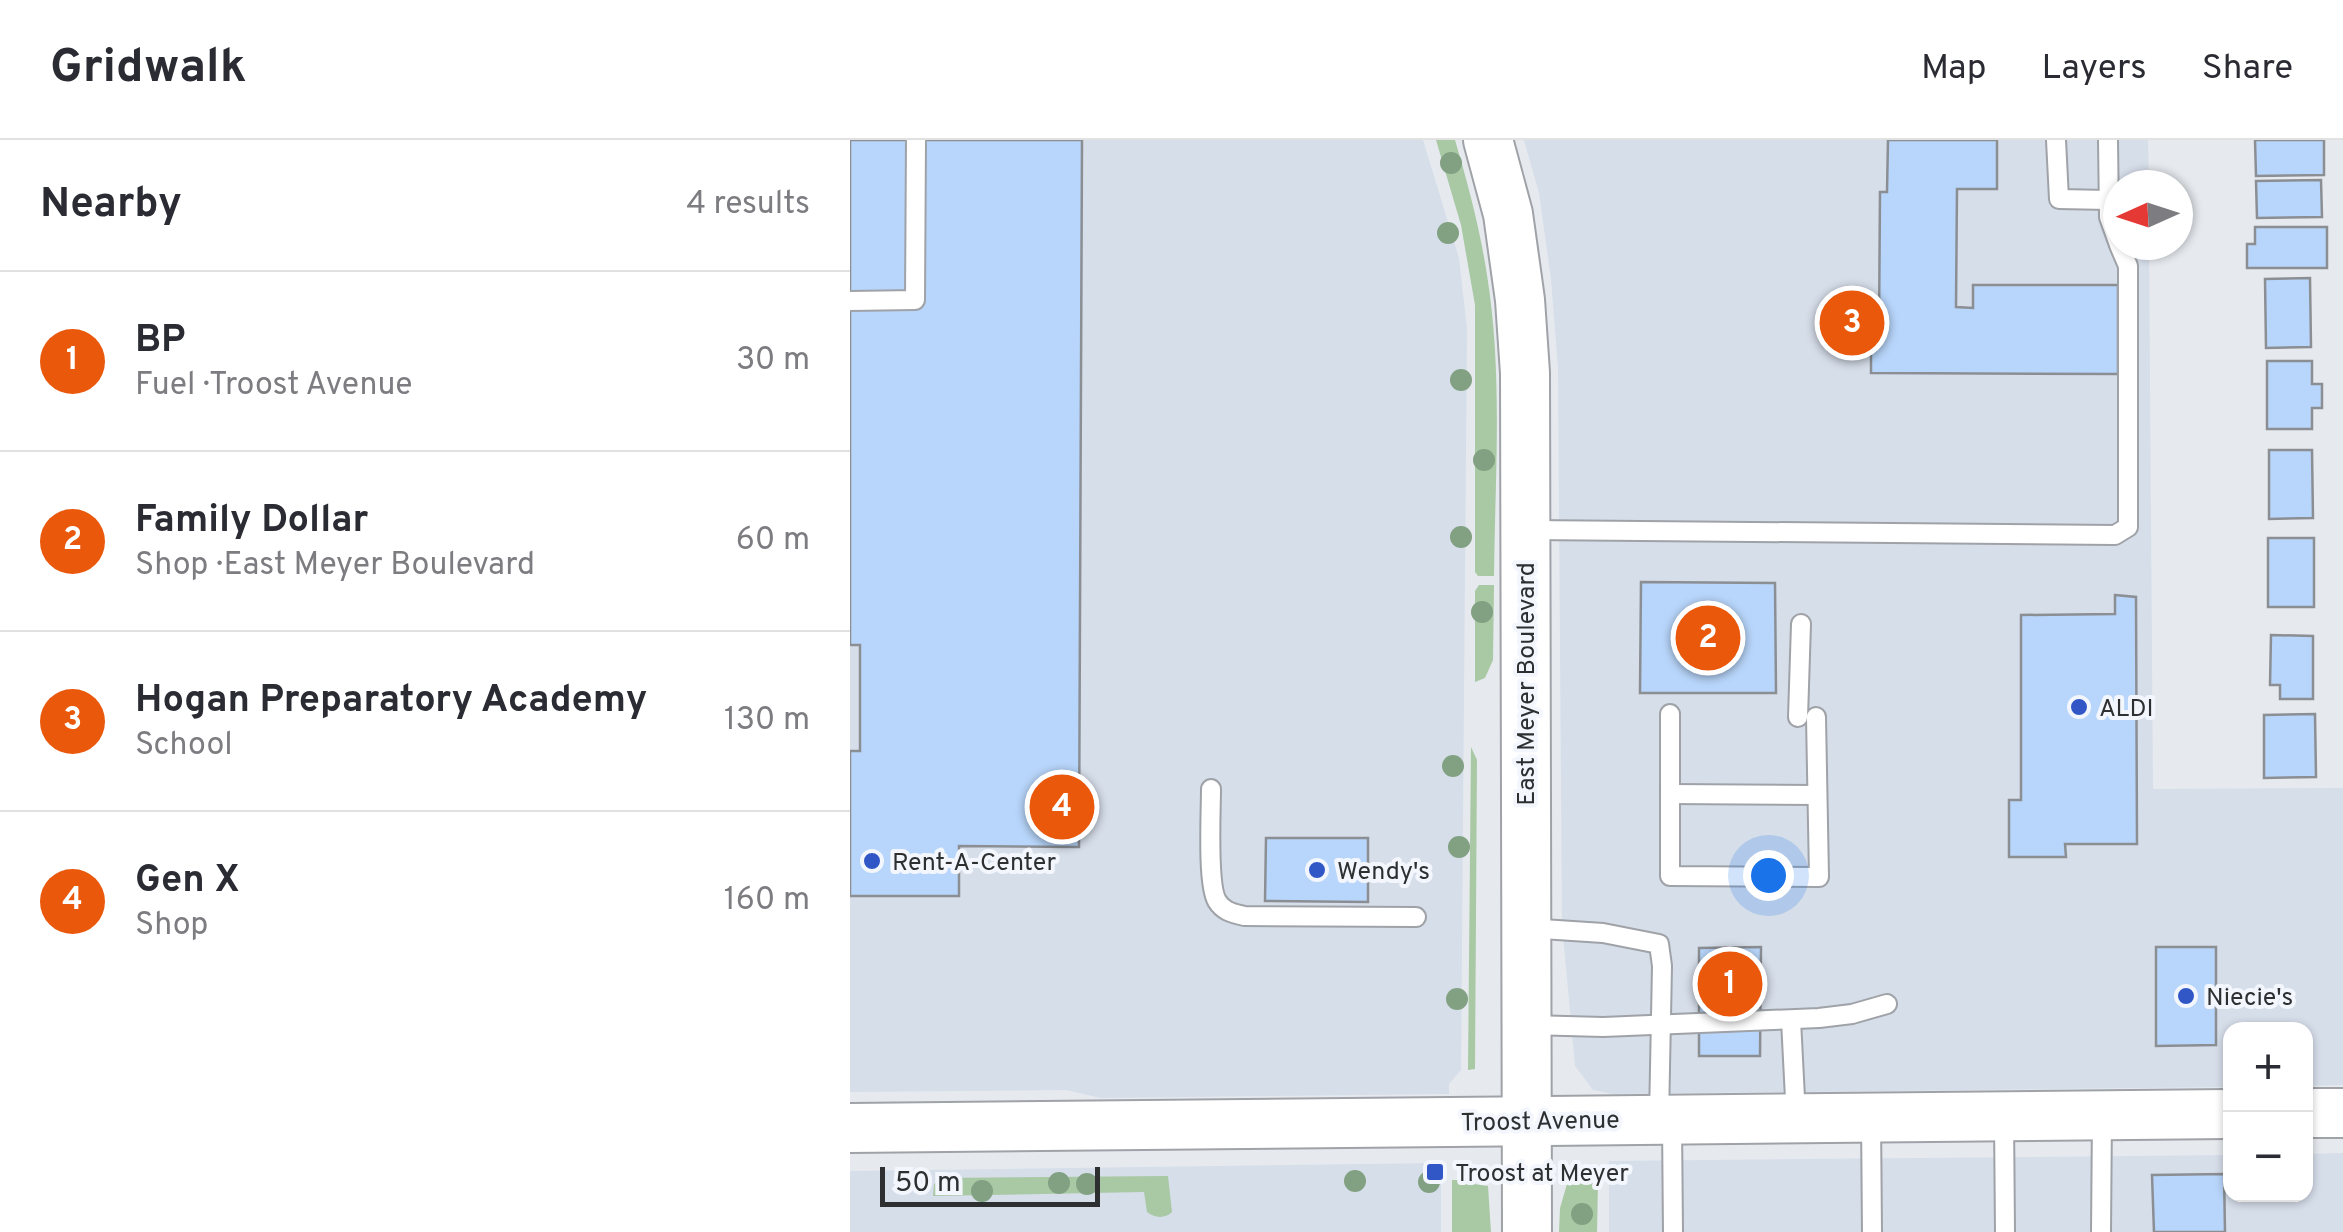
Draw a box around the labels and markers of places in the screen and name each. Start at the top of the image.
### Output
pin: 3 [1820,286,1884,360]
pin: 2 [1676,600,1740,676]
place label: ALDI [2099,694,2153,726]
marker: ALDI [2068,696,2090,718]
pin: 4 [1030,770,1094,844]
place label: Rent-A-Center [892,848,1057,880]
marker: Rent-A-Center [861,850,883,872]
place label: Wendy's [1337,857,1430,889]
marker: Wendy's [1306,859,1328,881]
pin: 1 [1698,946,1762,1022]
place label: Niecie's [2206,983,2293,1015]
marker: Niecie's [2175,985,2197,1007]
place label: Troost at Meyer [1455,1159,1629,1191]
marker: Troost at Meyer [1424,1161,1446,1183]

